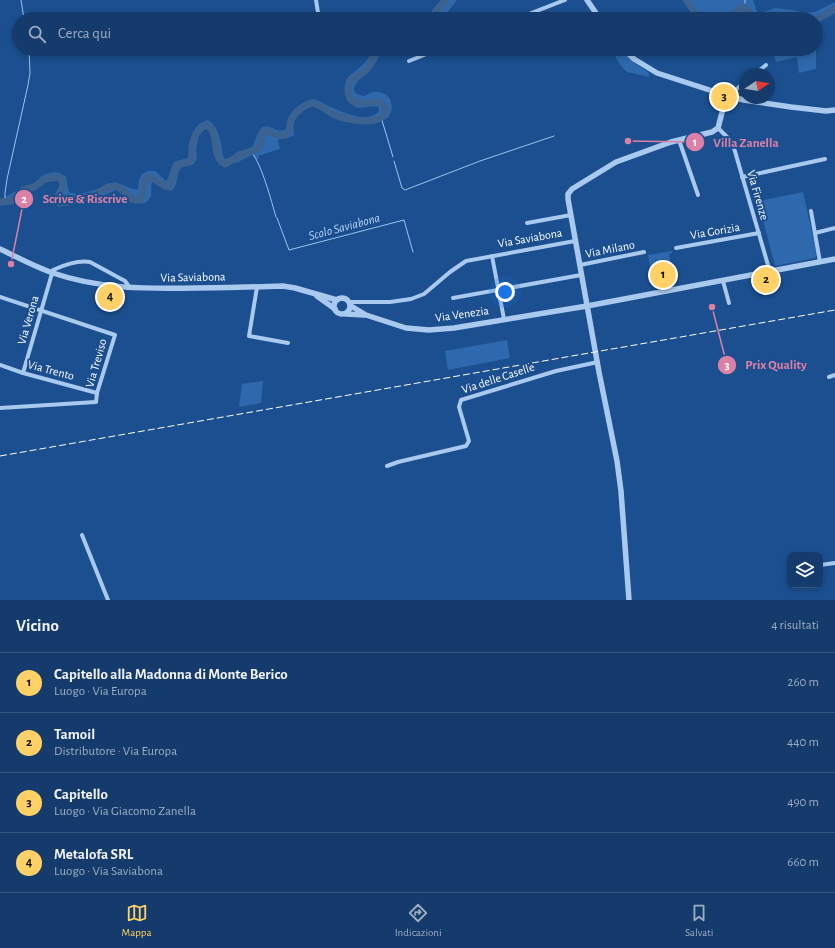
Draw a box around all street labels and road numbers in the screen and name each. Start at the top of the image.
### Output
street label: Via Firenze [745,169,771,221]
street label: Via Gorizia [689,221,741,241]
street label: Via Saviabona [497,226,564,250]
street label: Via Milano [584,238,636,260]
street label: Via Saviabona [160,270,226,284]
street label: Via Verona [15,294,41,346]
street label: Via Venezia [434,304,490,324]
street label: Via Treviso [83,337,109,389]
street label: Via Trento [27,358,76,382]
street label: Via delle Caselle [460,361,536,395]

